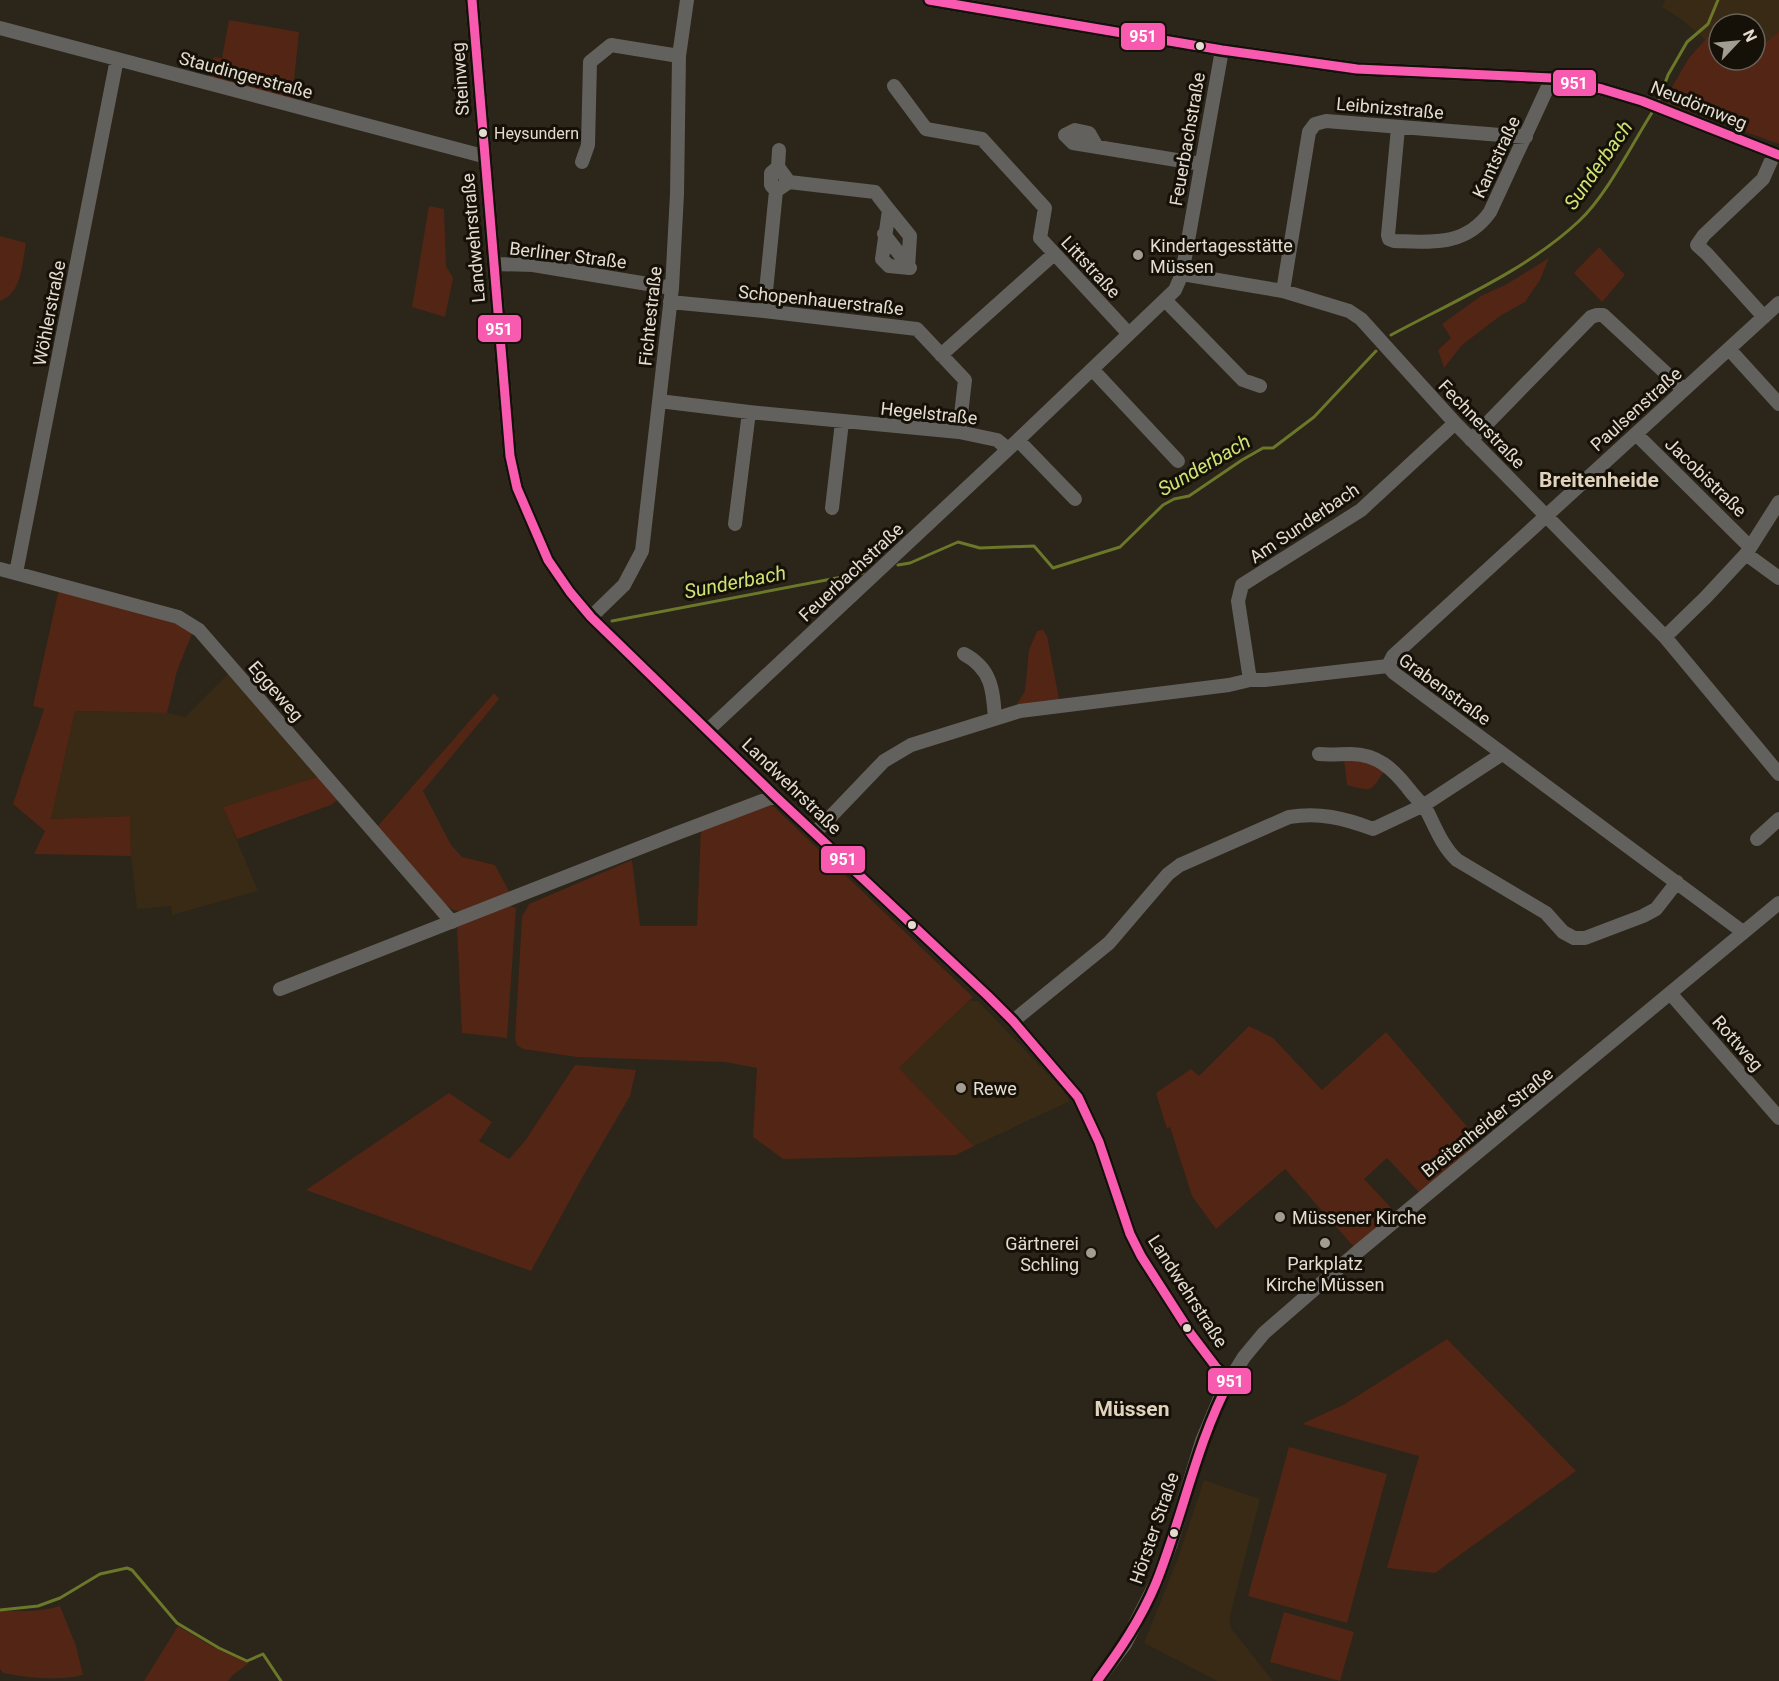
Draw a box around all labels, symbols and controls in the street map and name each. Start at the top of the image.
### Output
north arrow [1707,12,1767,72]
line badge: 951 [1120,22,1166,51]
text: N [1739,26,1761,45]
text: 951 [1129,27,1157,46]
unlabelled marker [1194,40,1206,52]
street label: Steinweg [447,42,473,116]
street label: Staudingerstraße [177,47,315,103]
line badge: 951 [1552,69,1597,97]
street label: Feuerbachstraße [1165,71,1209,207]
text: 951 [1560,74,1588,93]
street label: Neudörnweg [1648,76,1750,134]
street label: Leibnizstraße [1335,93,1445,123]
street label: Kantstraße [1468,113,1524,201]
water label: Sunderbach [1559,116,1637,214]
place label: Heysundern [494,124,579,143]
marker: Heysundern [477,127,489,139]
street label: Landwehrstraße [457,173,489,303]
street label: Littstraße [1057,232,1125,302]
place label: Kindertagesstätte Müssen [1150,235,1293,277]
street label: Berliner Straße [508,237,628,273]
marker: Kindertagesstätte Müssen [1131,248,1145,262]
street label: Wöhlerstraße [28,259,70,367]
street label: Fichtestraße [634,265,666,367]
street label: Schopenhauerstraße [737,281,905,319]
line badge: 951 [477,314,522,343]
text: 951 [485,320,513,339]
street label: Paulsenstraße [1586,363,1686,455]
street label: Fechnerstraße [1434,375,1530,473]
street label: Hegelstraße [879,397,979,429]
water label: Sunderbach [1153,429,1255,501]
street label: Jacobistraße [1661,433,1751,521]
district label: Breitenheide [1539,468,1659,492]
street label: Am Sunderbach [1245,479,1363,567]
street label: Feuerbachstraße [794,518,908,626]
water label: Sunderbach [682,560,788,604]
street label: Grabenstraße [1395,649,1495,729]
street label: Eggeweg [244,657,308,725]
street label: Landwehrstraße [738,733,846,839]
line badge: 951 [820,845,866,874]
text: 951 [829,850,857,869]
unlabelled marker [906,919,918,931]
street label: Rottweg [1708,1011,1768,1075]
street label: Breitenheider Straße [1417,1063,1557,1181]
place label: Rewe [973,1078,1017,1099]
marker: Rewe [954,1081,968,1095]
place label: Müssener Kirche [1292,1207,1426,1228]
marker: Müssener Kirche [1273,1210,1287,1224]
street label: Landwehrstraße [1144,1231,1232,1351]
place label: Gärtnerei Schling [1005,1233,1079,1275]
marker: Parkplatz Kirche Müssen [1318,1236,1332,1250]
marker: Gärtnerei Schling [1084,1246,1098,1260]
place label: Parkplatz Kirche Müssen [1266,1253,1384,1295]
unlabelled marker [1181,1322,1193,1334]
line badge: 951 [1207,1367,1252,1395]
text: 951 [1216,1372,1244,1391]
district label: Müssen [1095,1397,1169,1421]
street label: Hörster Straße [1125,1469,1183,1587]
unlabelled marker [1168,1527,1180,1539]

